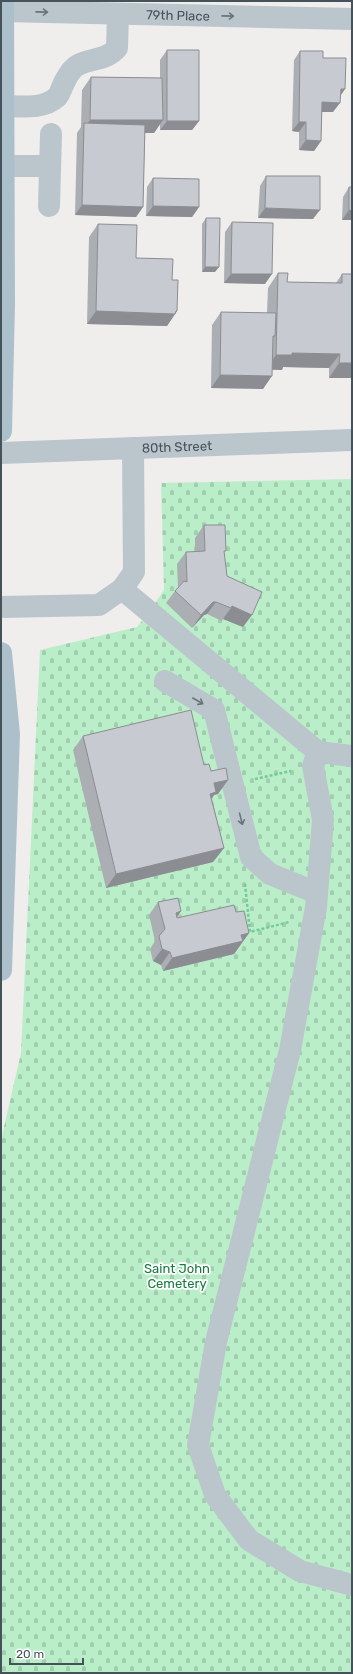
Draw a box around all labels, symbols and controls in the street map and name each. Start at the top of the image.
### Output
street label: 79th Place [146,7,210,23]
one-way arrow [35,8,48,16]
one-way arrow [221,12,234,20]
street label: 80th Street [141,438,212,455]
one-way arrow [192,698,204,706]
one-way arrow [238,812,246,825]
park label: Saint John Cemetery [144,1261,210,1291]
scale bar [10,1640,83,1666]
text: 20 m [16,1647,44,1661]

